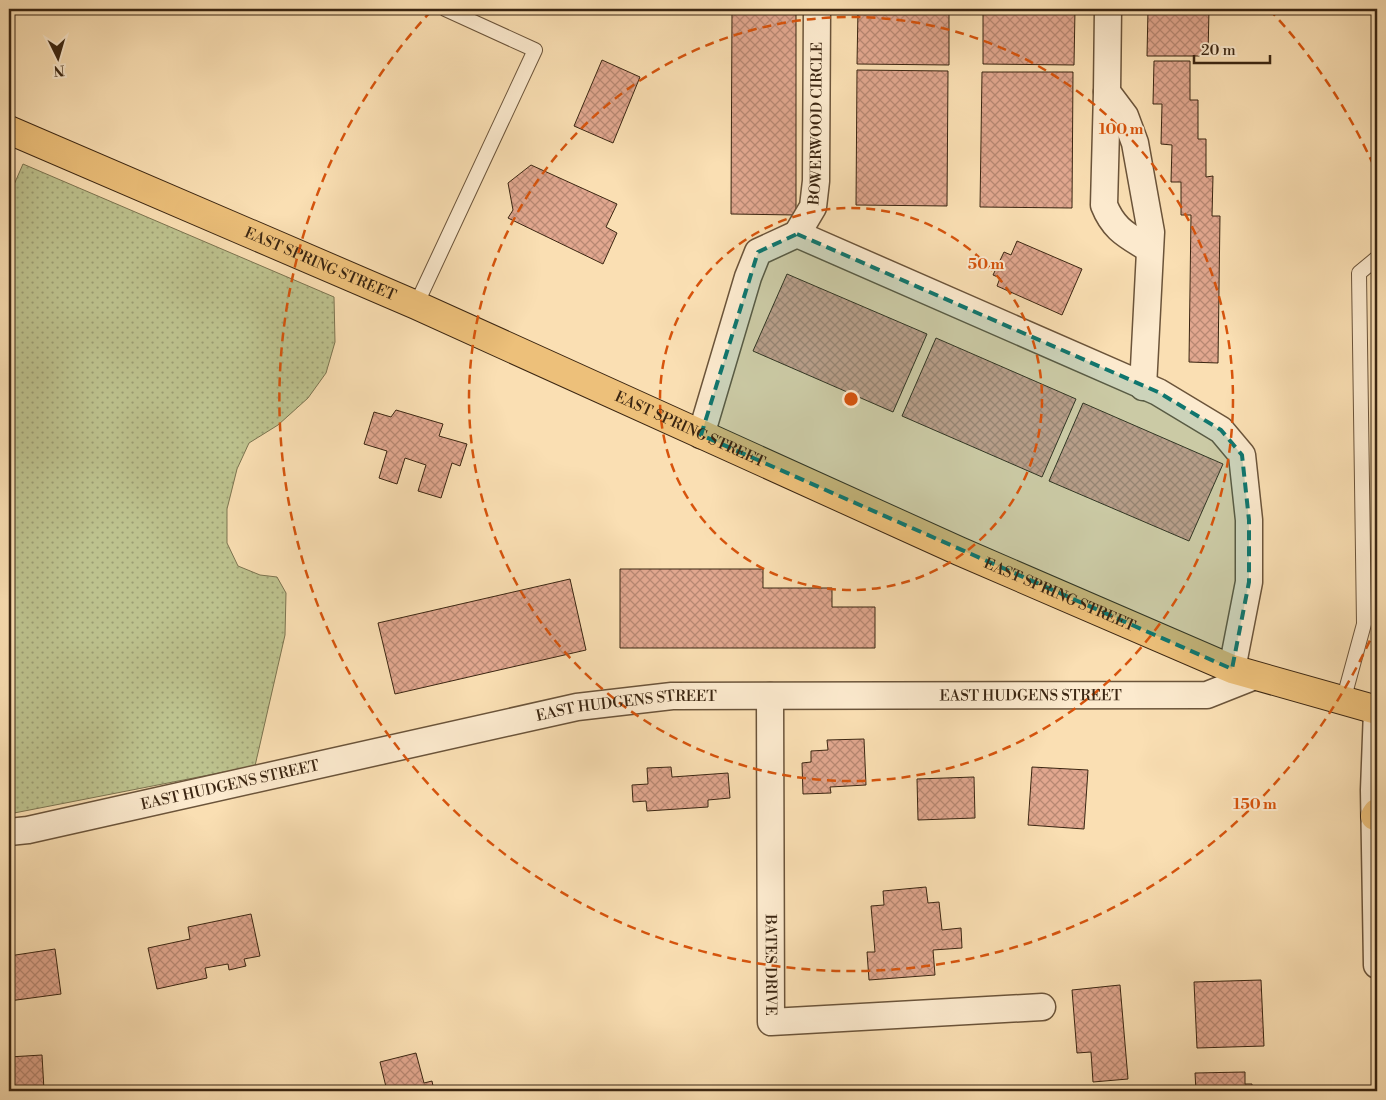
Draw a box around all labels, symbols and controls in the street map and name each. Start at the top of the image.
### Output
north arrow [32,32,82,82]
scale bar [1194,32,1270,64]
text: 20 m [1201,41,1236,60]
street label: BOWERWOOD CIRCLE [804,42,827,207]
text: N [53,61,65,79]
text: 100 m [1099,120,1144,139]
street label: EAST SPRING STREET [241,223,399,306]
text: 50 m [968,255,1004,274]
street label: EAST SPRING STREET [612,387,769,472]
centre of rings [842,390,860,408]
street label: EAST SPRING STREET [981,554,1139,636]
street label: EAST HUDGENS STREET [939,686,1122,706]
street label: EAST HUDGENS STREET [534,687,717,726]
street label: EAST HUDGENS STREET [139,756,321,814]
text: 150 m [1233,795,1277,814]
street label: BATES DRIVE [761,913,780,1016]

